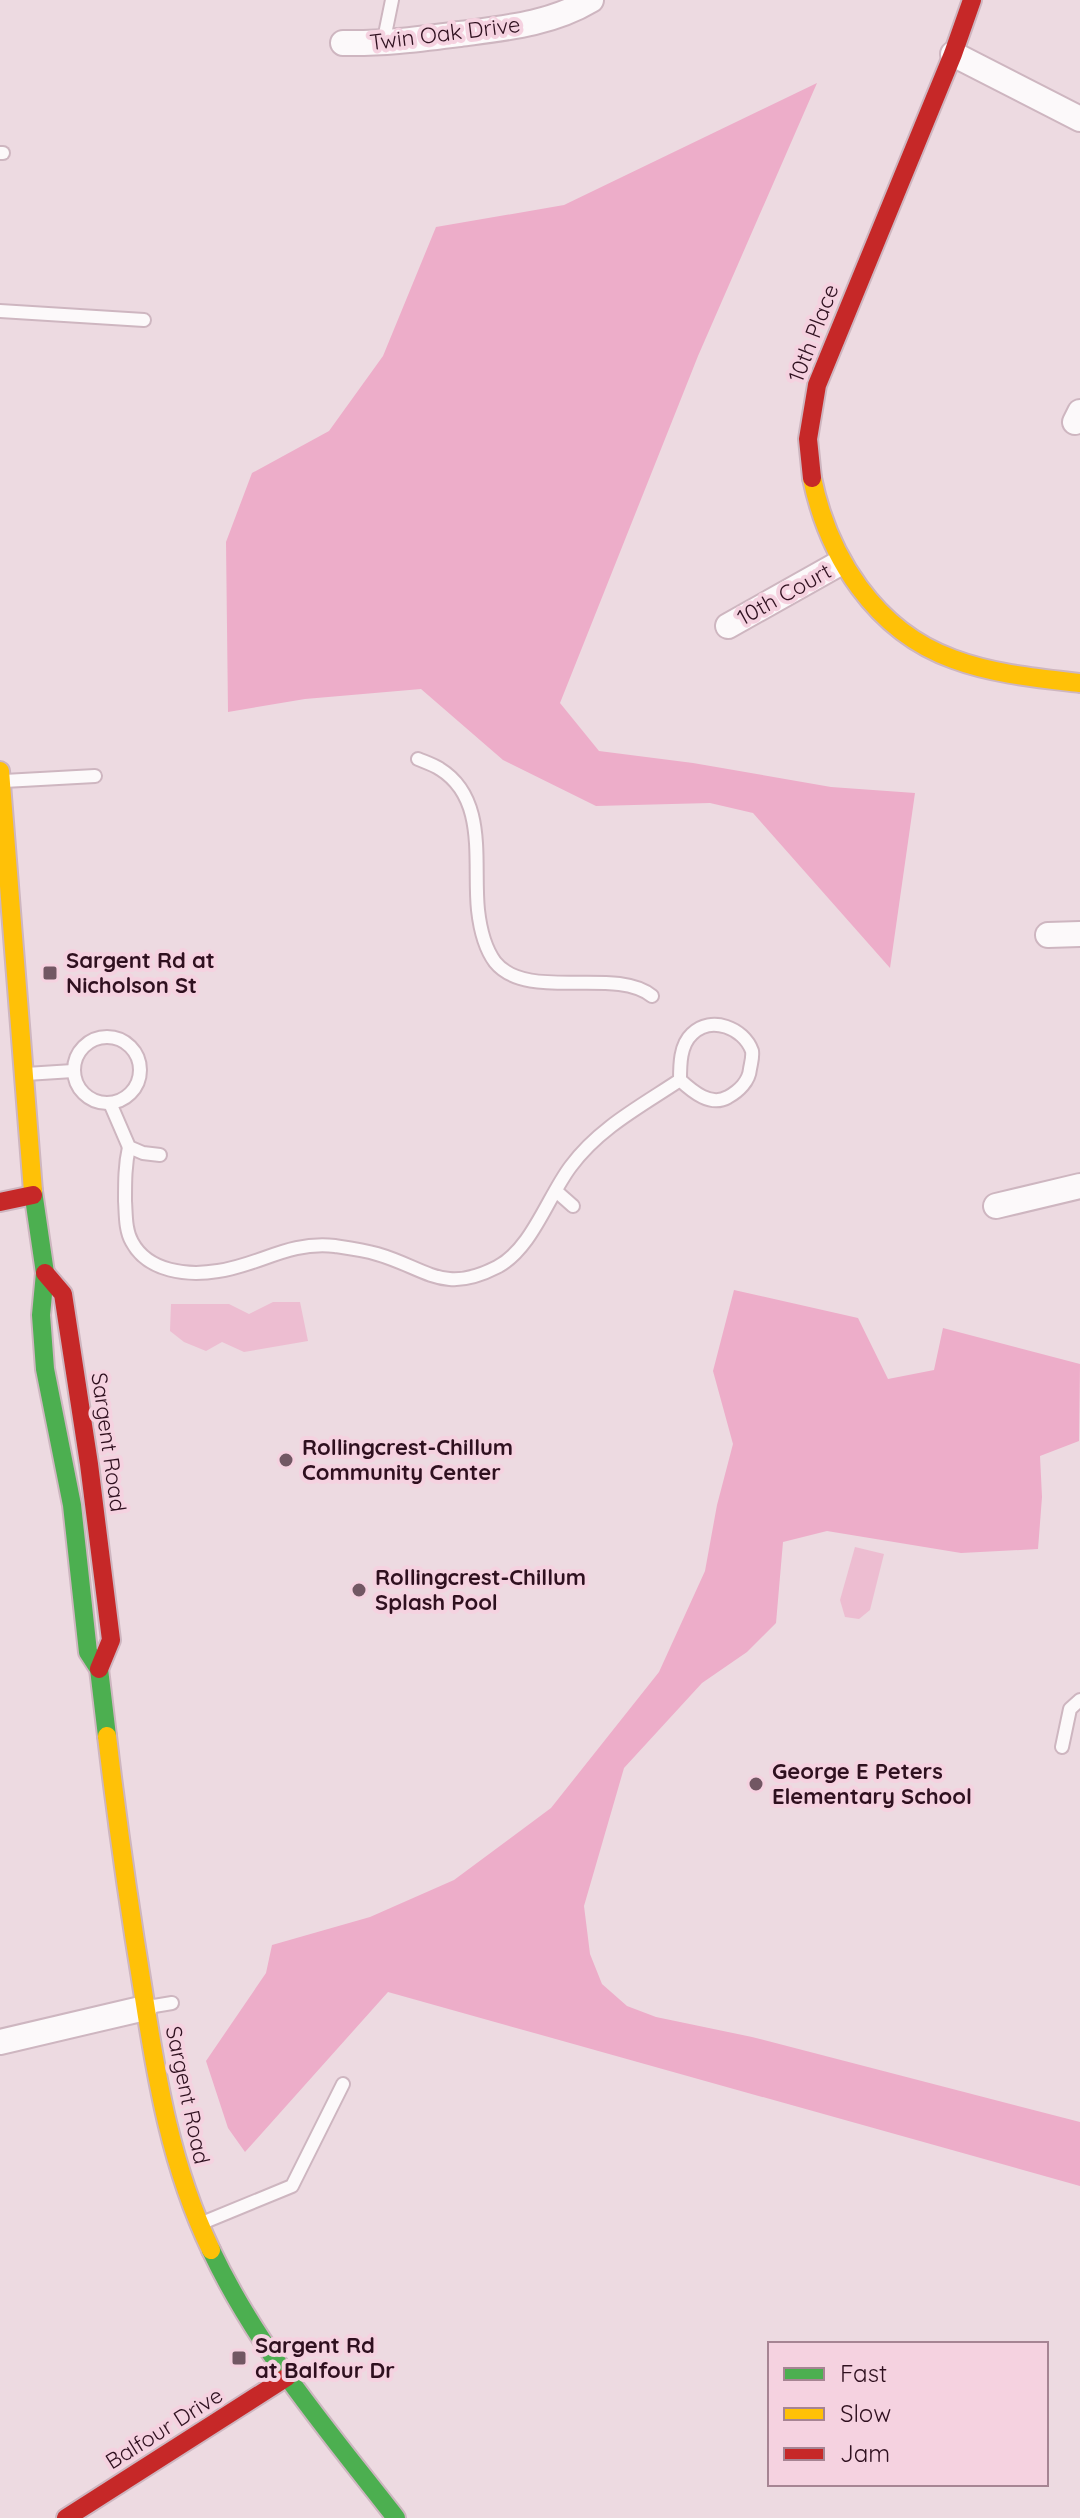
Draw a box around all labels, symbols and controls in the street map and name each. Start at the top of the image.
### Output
street label: Twin Oak Drive [368,10,522,56]
street label: 10th Place [782,280,844,386]
street label: 10th Court [732,557,836,631]
place label: Sargent Rd at Nicholson St [66,946,215,999]
marker: Sargent Rd at Nicholson St [41,964,59,982]
street label: Sargent Road [85,1371,133,1513]
place label: Rollingcrest-Chillum Community Center [302,1433,513,1486]
marker: Rollingcrest-Chillum Community Center [277,1451,295,1469]
place label: Rollingcrest-Chillum Splash Pool [375,1563,586,1616]
marker: Rollingcrest-Chillum Splash Pool [350,1581,368,1599]
place label: George E Peters Elementary School [772,1757,972,1810]
marker: George E Peters Elementary School [747,1775,765,1793]
street label: Sargent Road [160,2023,216,2167]
place label: Sargent Rd at Balfour Dr [255,2331,395,2384]
legend [768,2342,1048,2486]
marker: Sargent Rd at Balfour Dr [230,2349,248,2367]
text: Fast [840,2358,887,2388]
street label: Balfour Drive [100,2381,228,2475]
text: Slow [840,2398,891,2428]
text: Jam [840,2438,890,2468]

